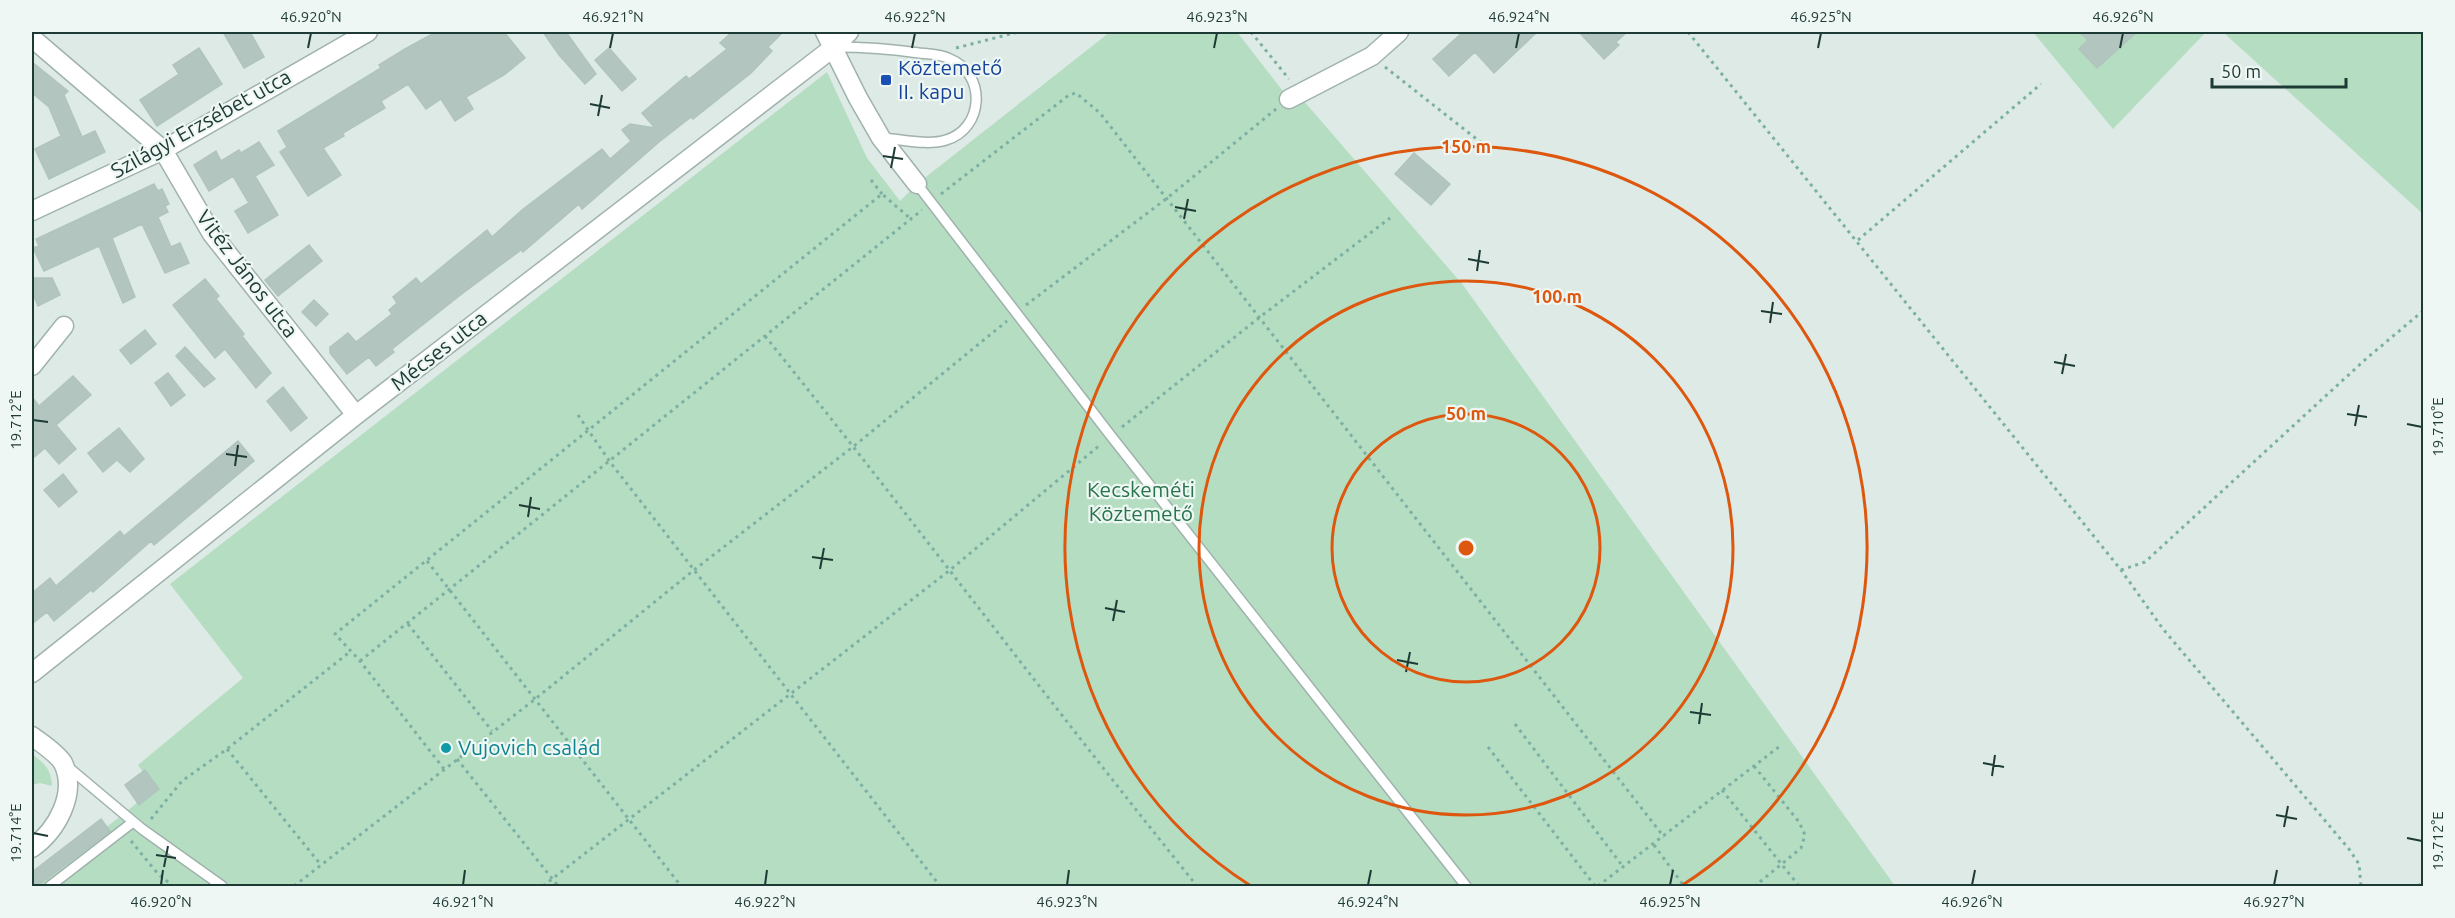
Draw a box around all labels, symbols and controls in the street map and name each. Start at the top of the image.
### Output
text: 46.920°N [280,8,342,25]
text: 46.921°N [582,8,644,25]
text: 46.922°N [884,8,946,25]
text: 46.923°N [1186,8,1248,25]
text: 46.924°N [1488,8,1550,25]
text: 46.925°N [1790,8,1852,25]
text: 46.926°N [2092,8,2154,25]
scale bar [2212,51,2346,89]
place label: Köztemető II. kapu [898,55,1002,103]
text: 50 m [2221,61,2261,81]
street label: Szilágyi Erzsébet utca [106,64,295,183]
marker: Köztemető II. kapu [879,73,893,87]
text: 150 m [1441,136,1491,156]
street label: Vitéz János utca [192,205,304,342]
text: 100 m [1532,286,1582,306]
street label: Mécses utca [386,305,491,395]
text: 19.712°E [7,390,24,450]
text: 19.710°E [2429,397,2446,457]
text: 50 m [1446,403,1486,423]
park label: Kecskeméti Köztemető [1087,477,1195,525]
centre of rings [1456,538,1476,558]
place label: Vujovich család [458,735,601,759]
marker: Vujovich család [439,741,453,755]
text: 19.714°E [7,803,24,863]
text: 19.712°E [2429,811,2446,871]
text: 46.920°N [130,893,192,910]
text: 46.921°N [432,893,494,910]
text: 46.922°N [734,893,796,910]
text: 46.923°N [1036,893,1098,910]
text: 46.924°N [1337,893,1399,910]
text: 46.925°N [1639,893,1701,910]
text: 46.926°N [1941,893,2003,910]
text: 46.927°N [2243,893,2305,910]

